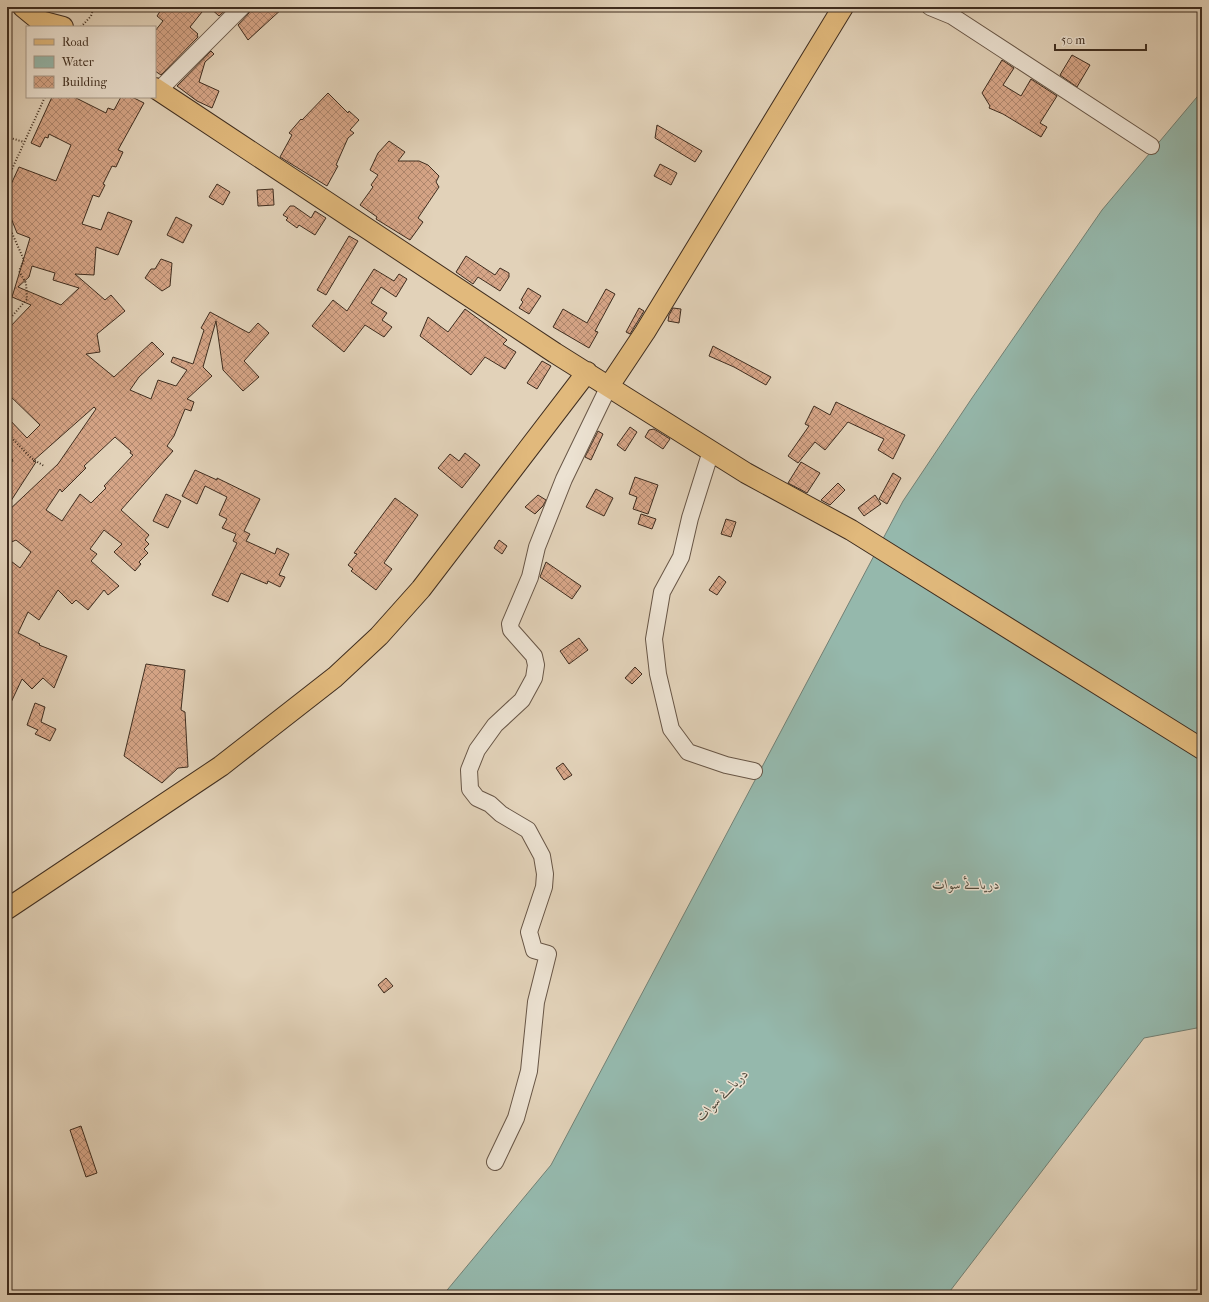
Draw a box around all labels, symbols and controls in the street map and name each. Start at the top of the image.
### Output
legend [26,26,156,98]
scale bar [1055,26,1146,52]
text: 50 m [1061,33,1085,47]
text: Road [62,35,89,49]
text: Water [61,55,95,69]
text: Building [62,75,107,89]
water label: دریائے سوات [932,875,1000,893]
water label: دریائے سوات [691,1064,752,1125]

